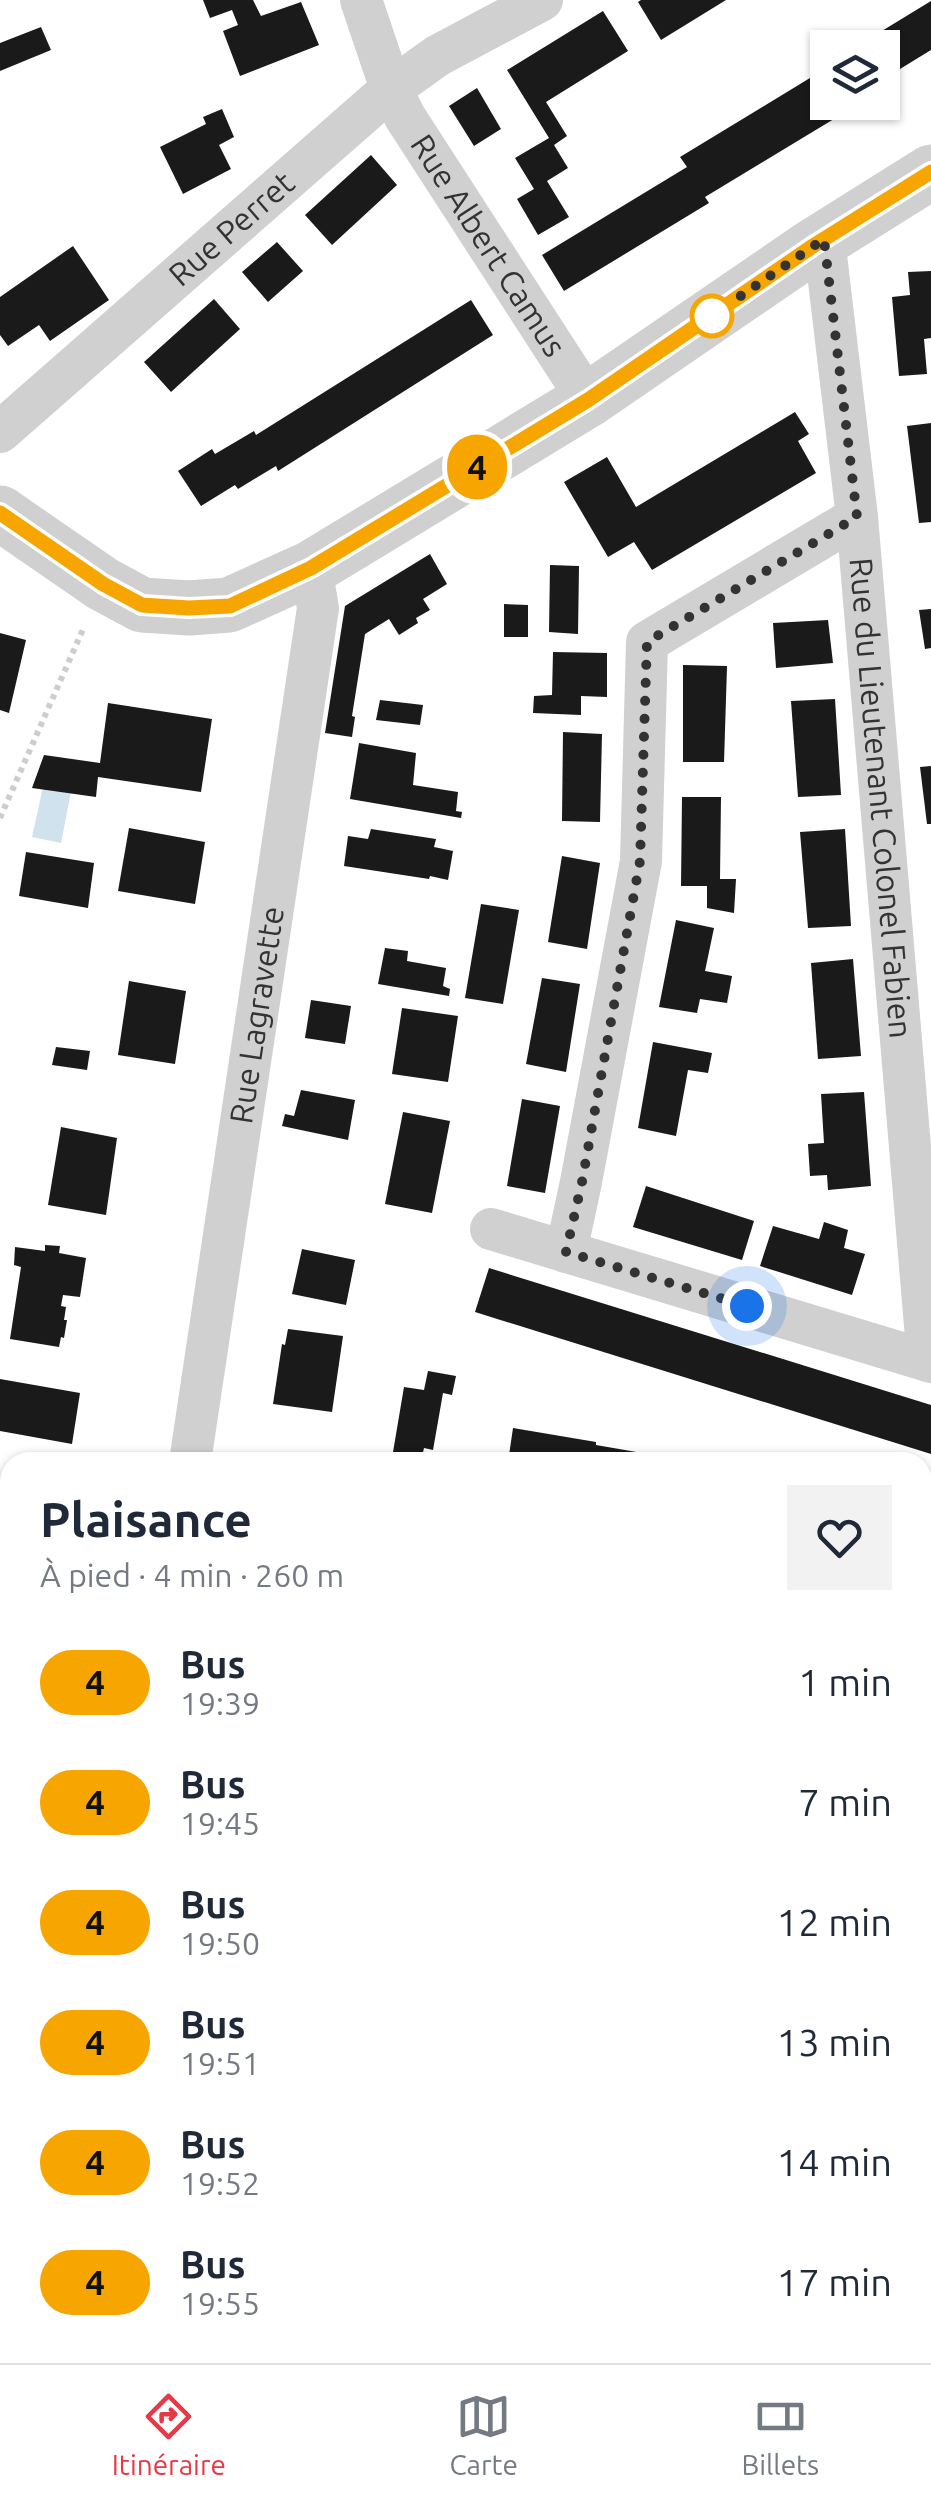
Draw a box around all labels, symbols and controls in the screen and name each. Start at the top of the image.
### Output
map controls [810,30,900,120]
button: layers [810,30,900,120]
street label: Rue Albert Camus [404,127,574,363]
street label: Rue Perret [161,164,301,292]
unlabelled marker [691,295,733,337]
line badge: 4 [444,434,510,500]
text: 4 [467,447,487,487]
street label: Rue du Lieutenant Colonel Fabien [843,556,920,1040]
street label: Rue Lagravette [222,904,290,1126]
your location [722,1281,772,1331]
button: heart [787,1485,892,1590]
text: Plaisance [40,1492,252,1546]
text: À pied · 4 min · 260 m [40,1557,344,1593]
text: Bus [180,1643,245,1685]
text: 1 min [798,1661,892,1703]
text: 4 [85,1662,105,1702]
text: 19:39 [180,1685,260,1721]
text: Bus [180,1763,245,1805]
text: 7 min [798,1781,892,1823]
text: 4 [85,1782,105,1822]
text: 19:45 [180,1805,260,1841]
text: Bus [180,1883,245,1925]
text: 12 min [777,1901,892,1943]
text: 4 [85,1902,105,1942]
text: 19:50 [180,1925,260,1961]
text: Bus [180,2003,245,2045]
text: 13 min [777,2021,892,2063]
text: 4 [85,2022,105,2062]
text: 19:51 [180,2045,260,2081]
text: Bus [180,2123,245,2165]
text: 14 min [777,2141,892,2183]
text: 4 [85,2142,105,2182]
text: 19:52 [180,2165,260,2201]
text: Bus [180,2243,245,2285]
text: 17 min [777,2261,892,2303]
text: 4 [85,2262,105,2302]
text: 19:55 [180,2285,260,2321]
tab: Itinéraire [112,2389,226,2480]
tab: Carte [449,2389,518,2480]
tab: Billets [741,2389,819,2480]

